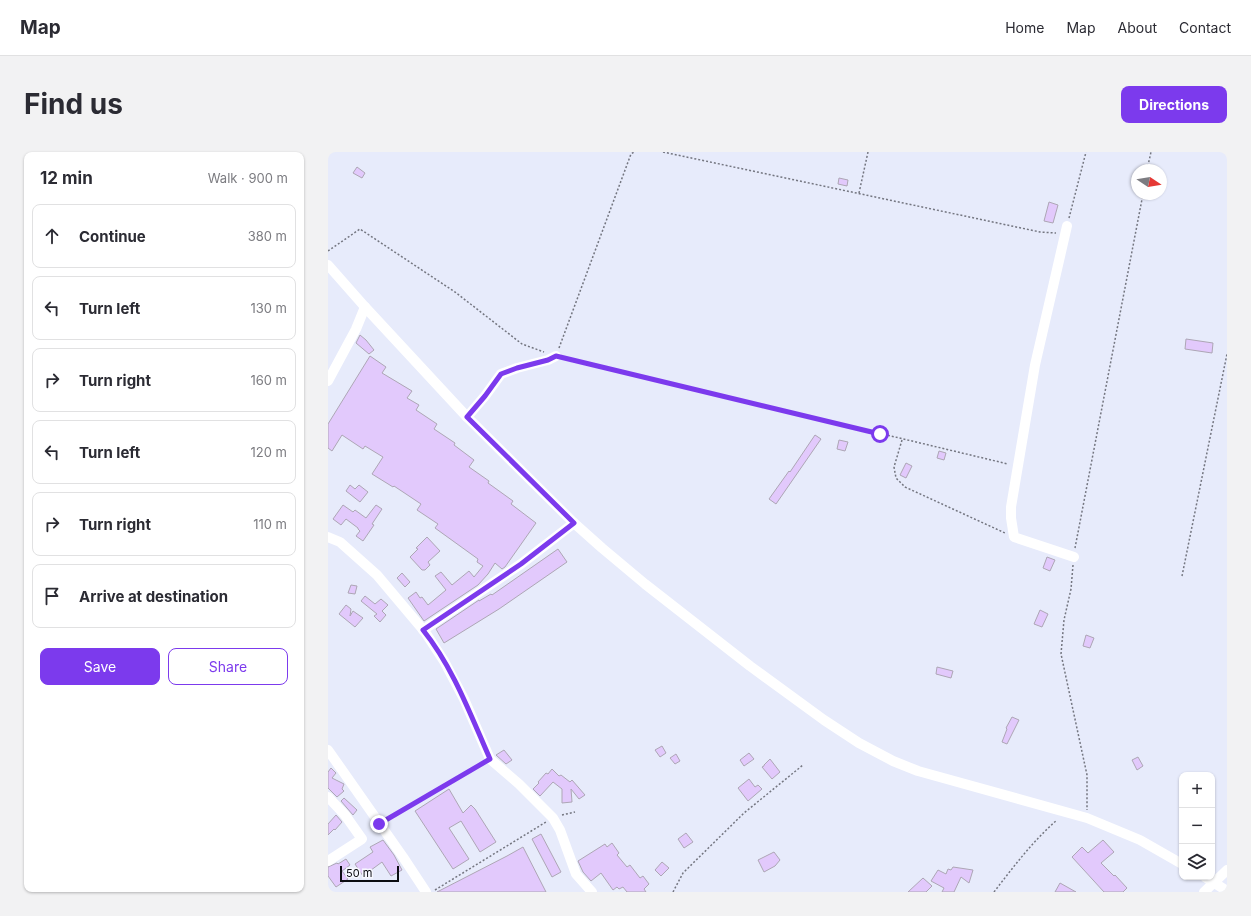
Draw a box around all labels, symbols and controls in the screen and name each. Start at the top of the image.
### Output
text: Map [20,16,61,39]
text: Home [1005,19,1044,36]
text: Map [1066,19,1096,36]
text: About [1118,19,1157,36]
text: Contact [1179,19,1231,36]
button: Directions [1121,86,1227,123]
text: Find us [24,87,123,121]
north arrow [1131,164,1167,200]
text: 12 min [40,168,93,188]
text: Walk · 900 m [208,170,288,186]
icon: ahead [41,225,63,247]
text: Continue [79,227,146,246]
text: 380 m [248,228,287,244]
icon: left [41,297,63,319]
text: Turn left [79,299,140,318]
text: 130 m [250,300,287,316]
icon: right [41,369,63,391]
text: Turn right [79,371,151,390]
text: 160 m [250,372,287,388]
route start [871,425,889,443]
icon: left [41,441,63,463]
text: Turn left [79,443,140,462]
text: 120 m [251,444,287,460]
icon: right [41,513,63,535]
text: Turn right [79,515,151,534]
text: 110 m [253,516,287,532]
icon: arrive [41,585,63,607]
text: Arrive at destination [79,587,228,606]
button: Save [40,648,160,685]
button: Share [168,648,288,685]
map controls [1179,772,1215,880]
button: + [1179,772,1215,808]
button: − [1179,808,1215,844]
route end [370,815,388,833]
button: layers [1179,844,1215,880]
scale bar [340,864,399,883]
text: 50 m [346,866,372,880]

